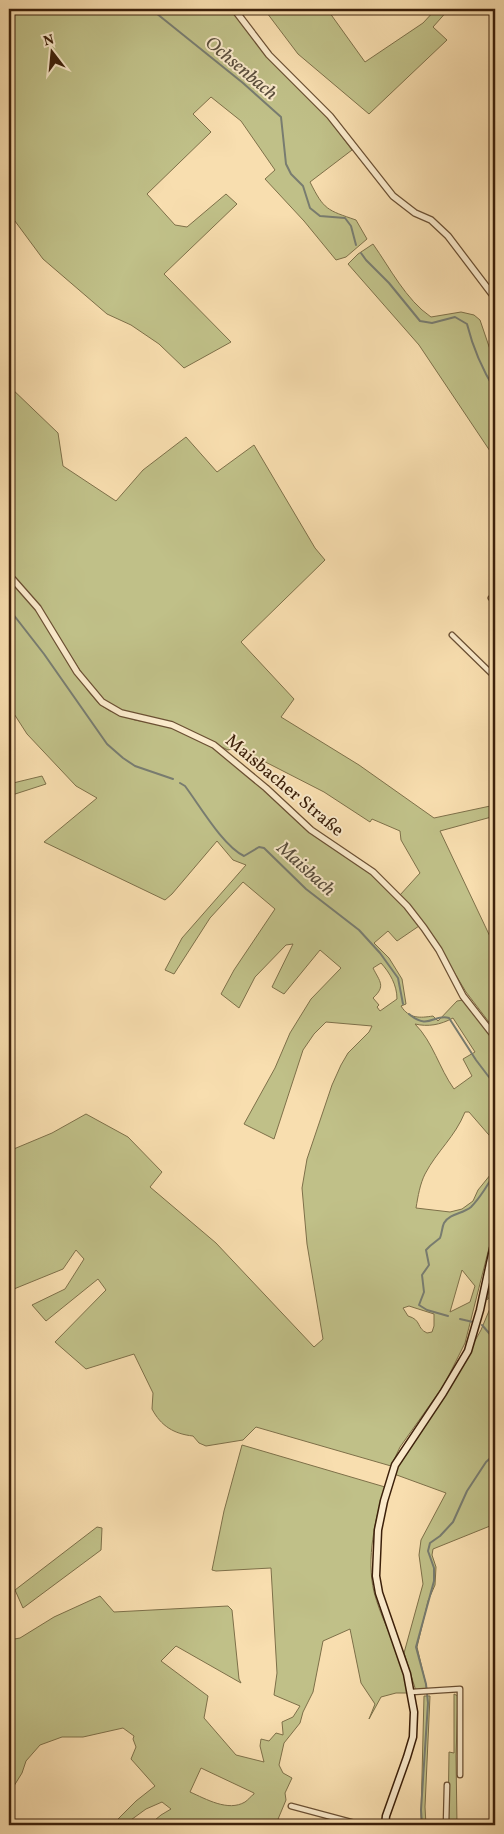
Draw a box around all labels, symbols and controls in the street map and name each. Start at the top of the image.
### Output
north arrow [28,28,78,78]
text: N [41,30,56,51]
water label: Ochsenbach [199,30,283,107]
street label: Maisbacher Straße [219,729,349,843]
water label: Maisbach [270,836,341,903]

